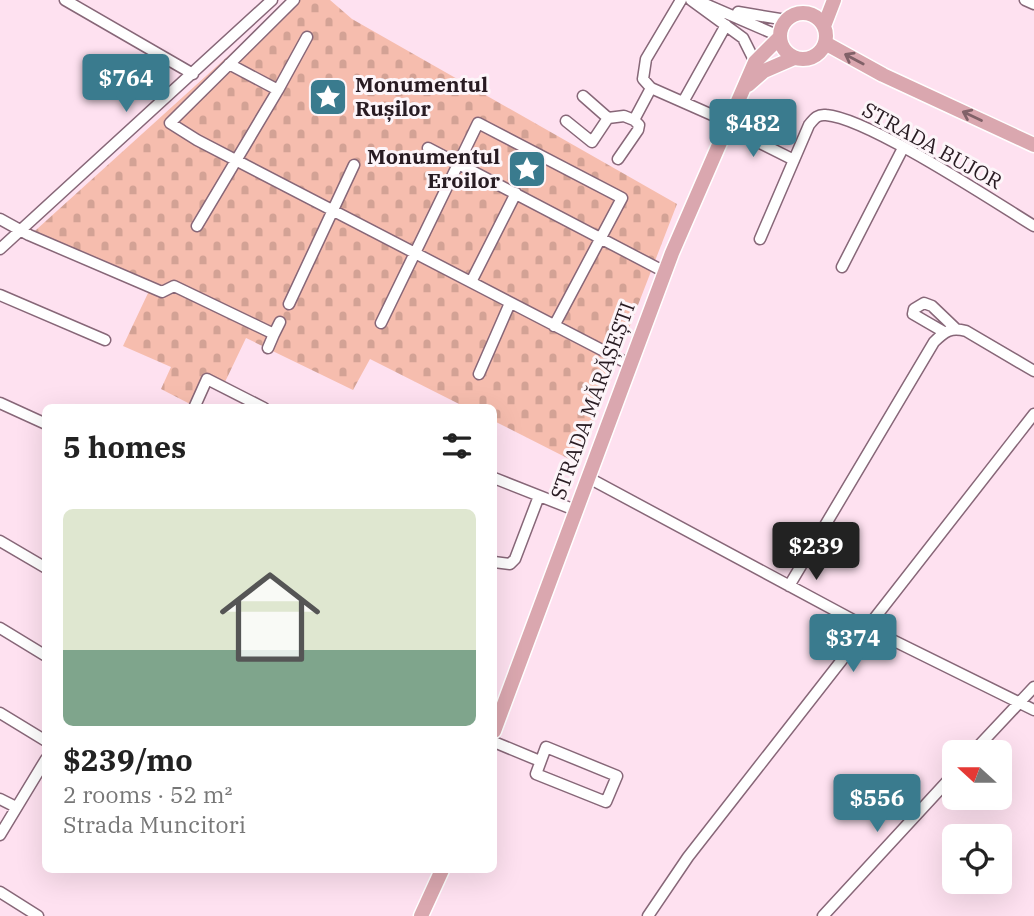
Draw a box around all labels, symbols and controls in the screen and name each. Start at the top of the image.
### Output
one-way arrow [844,52,864,66]
pin: $764 [85,54,167,114]
text: $764 [98,62,154,92]
place label: Monumentul Rușilor [355,70,488,122]
place icon: Monumentul Rușilor [307,76,349,118]
street label: STRADA BUJOR [858,95,1007,195]
pin: $482 [712,100,794,159]
text: $482 [725,107,781,137]
one-way arrow [962,109,983,122]
place label: Monumentul Eroilor [367,142,501,194]
place icon: Monumentul Eroilor [506,148,548,190]
street label: STRADA MĂRĂȘEȘTI [543,298,641,503]
text: 5 homes [63,427,186,466]
icon: filters [438,427,476,465]
pin: $239 [775,522,857,582]
text: $239 [788,530,844,560]
icon: home [207,554,333,680]
pin: $374 [812,614,894,674]
text: $374 [825,622,881,652]
text: $239/mo [63,740,193,779]
north arrow [942,740,1012,810]
map controls [942,740,1012,894]
pin: $556 [836,774,918,834]
text: 2 rooms · 52 m² [63,779,233,809]
text: $556 [849,782,905,812]
text: Strada Muncitori [63,809,246,839]
button: locate [942,824,1012,894]

